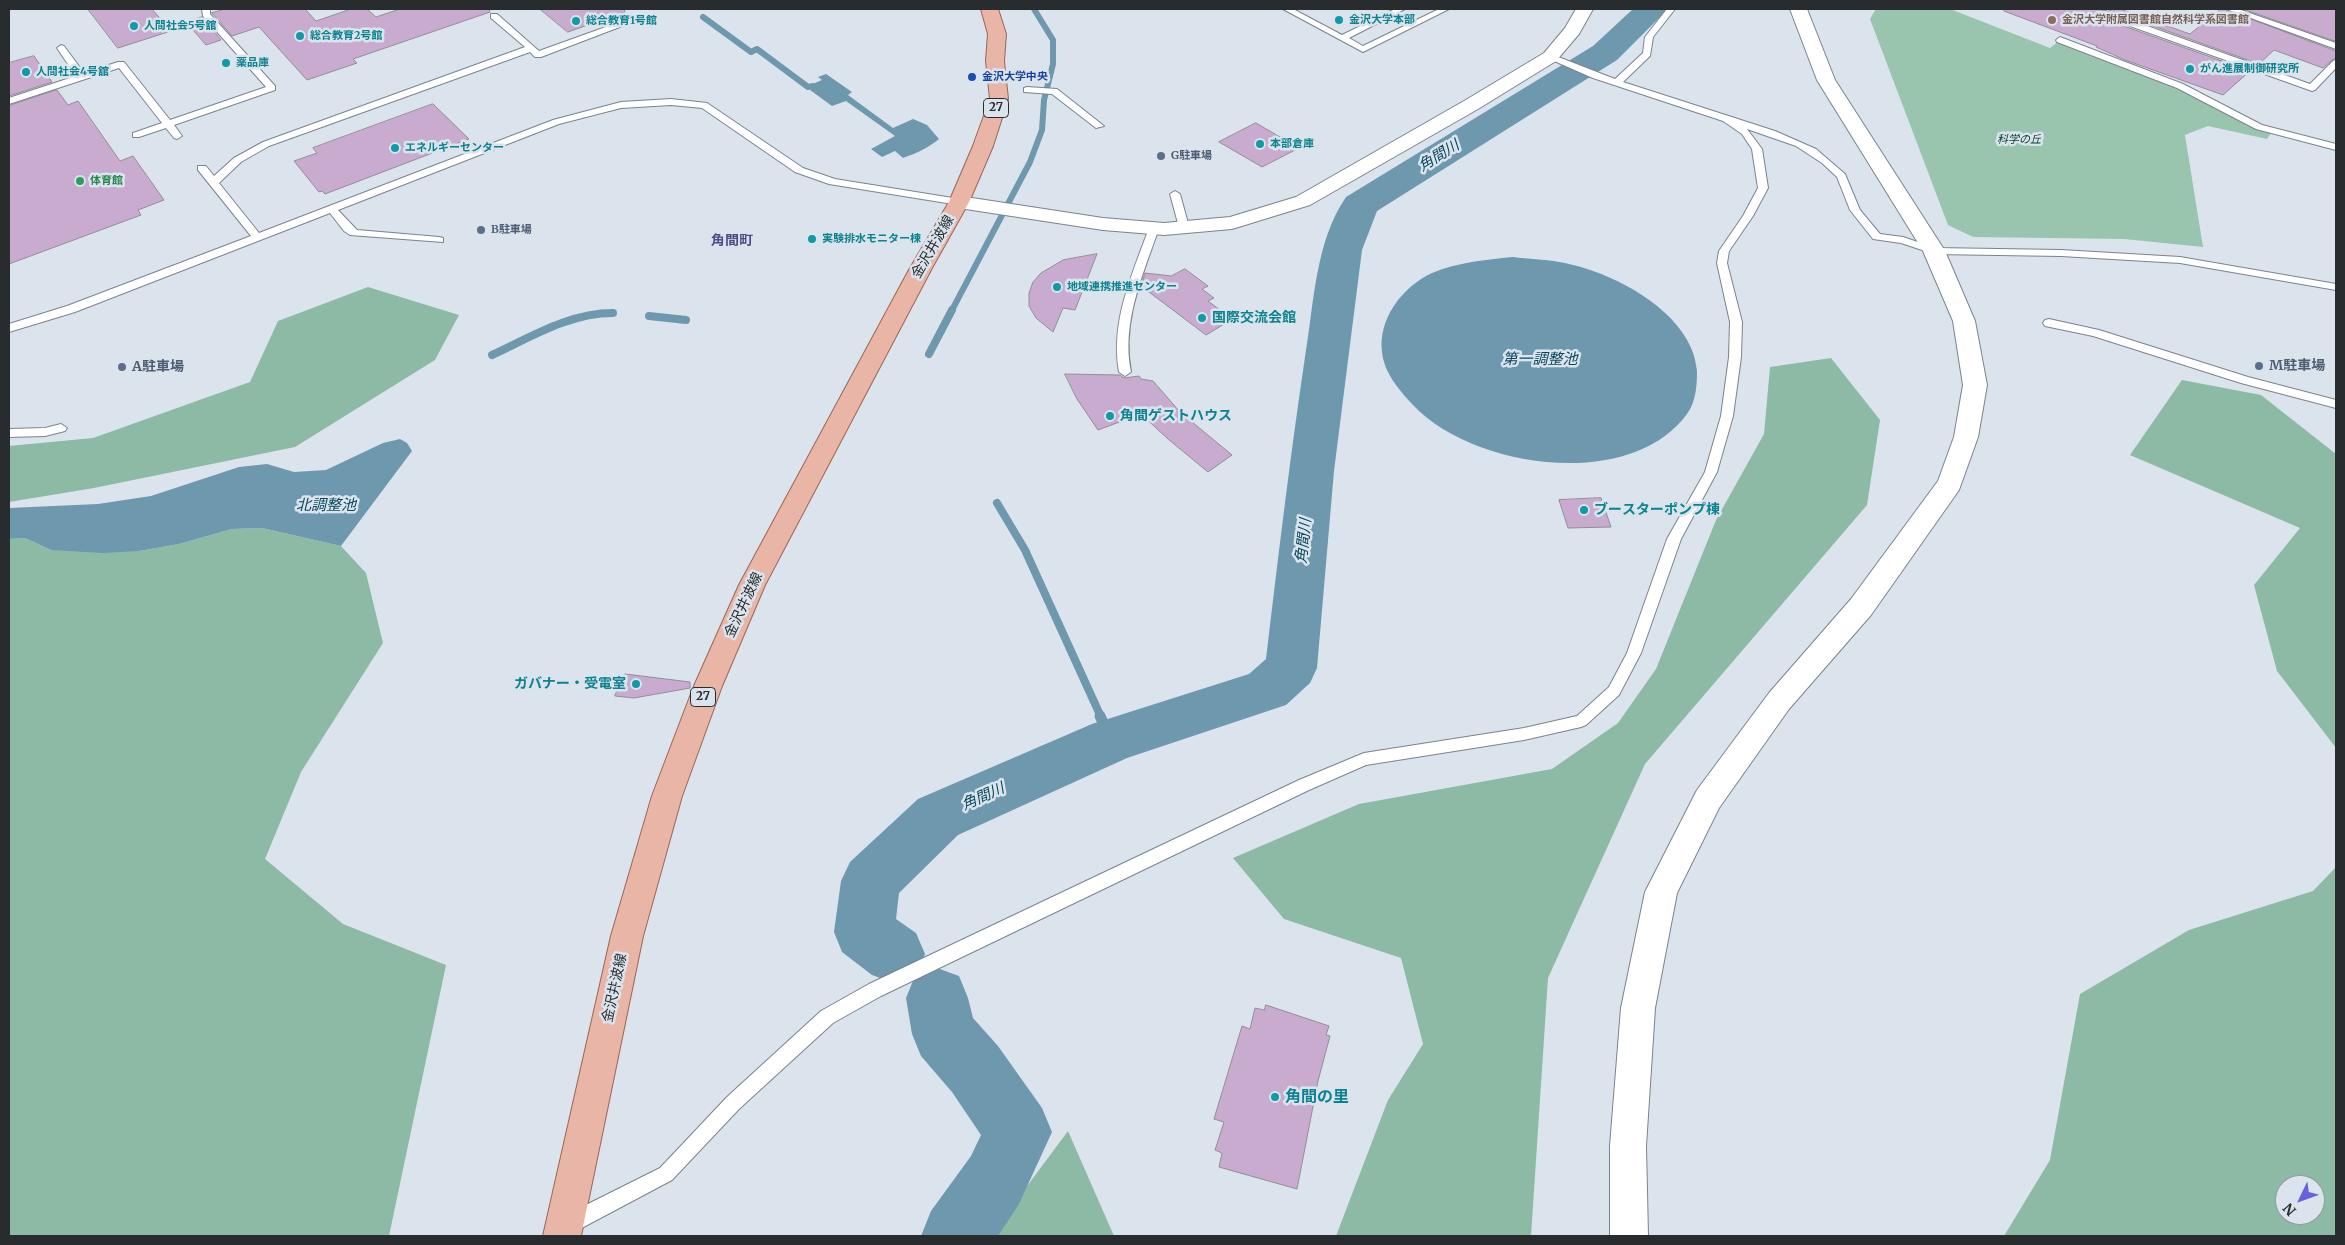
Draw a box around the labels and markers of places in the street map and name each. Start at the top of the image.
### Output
place label: 金沢大学本部 [1349,13,1415,27]
place label: 金沢大学附属図書館自然科学系図書館 [2062,13,2249,27]
place label: 総合教育1号館 [586,14,657,28]
marker: 金沢大学本部 [1333,14,1345,26]
marker: 金沢大学附属図書館自然科学系図書館 [2046,14,2058,26]
marker: 総合教育1号館 [570,15,582,27]
place label: 人間社会5号舘 [144,19,216,33]
marker: 人間社会5号舘 [128,20,140,32]
place label: 総合教育2号館 [310,29,382,43]
marker: 総合教育2号館 [294,30,306,42]
place label: 薬品庫 [236,56,269,70]
marker: 薬品庫 [220,57,232,69]
place label: がん進展制御研究所 [2200,62,2299,76]
marker: がん進展制御研究所 [2184,63,2196,75]
place label: 人間社会4号舘 [36,65,109,79]
marker: 人間社会4号舘 [20,66,32,78]
place label: 金沢大学中央 [982,70,1048,84]
marker: 金沢大学中央 [966,71,978,83]
place label: 本部倉庫 [1270,137,1314,151]
marker: 本部倉庫 [1254,138,1266,150]
place label: エネルギーセンター [405,141,504,155]
marker: エネルギーセンター [389,142,401,154]
place label: G駐車場 [1171,149,1212,163]
marker: G駐車場 [1155,150,1167,162]
place label: 体育館 [90,174,123,188]
marker: 体育館 [74,175,86,187]
place label: B駐車場 [491,223,532,237]
marker: B駐車場 [475,224,487,236]
place label: 実験排水モニター棟 [822,232,921,246]
marker: 実験排水モニター棟 [806,233,818,245]
place label: 地域連携推進センター [1067,280,1177,294]
marker: 地域連携推進センター [1051,281,1063,293]
place label: 国際交流会館 [1212,310,1296,326]
marker: 国際交流会館 [1196,312,1208,324]
place label: M駐車場 [2269,358,2325,374]
place label: A駐車場 [132,359,184,375]
marker: M駐車場 [2253,360,2265,372]
marker: A駐車場 [116,361,128,373]
place label: 角間ゲストハウス [1120,408,1232,424]
marker: 角間ゲストハウス [1104,410,1116,422]
place label: ブースターポンプ棟 [1594,502,1720,518]
marker: ブースターポンプ棟 [1578,504,1590,516]
place label: ガバナー・受電室 [514,676,626,692]
marker: ガバナー・受電室 [630,678,642,690]
place label: 角間の里 [1285,1087,1349,1107]
marker: 角間の里 [1269,1091,1281,1103]

